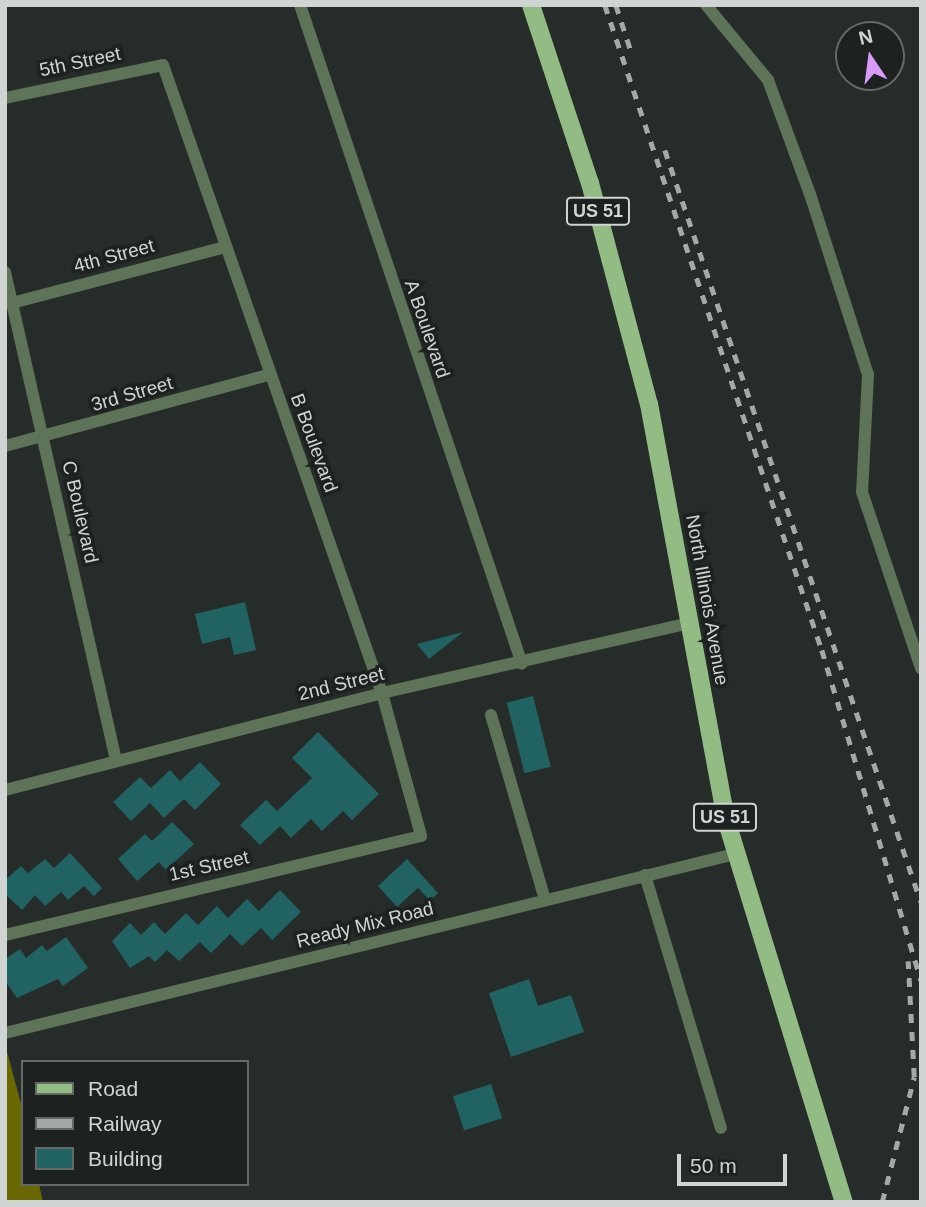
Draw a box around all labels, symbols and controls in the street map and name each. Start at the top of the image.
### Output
north arrow [835,21,905,91]
text: N [857,25,875,49]
street label: 5th Street [37,42,123,82]
road number: US 51 [565,196,631,226]
street label: 4th Street [71,234,157,278]
street label: A Boulevard [399,276,455,382]
street label: 3rd Street [89,372,175,416]
street label: B Boulevard [286,390,342,496]
street label: C Boulevard [57,458,103,566]
street label: North Illinois Avenue [681,512,733,688]
street label: 2nd Street [296,662,386,706]
road number: US 51 [692,802,758,832]
street label: 1st Street [167,846,251,886]
street label: Ready Mix Road [294,897,436,953]
legend [21,1060,248,1186]
text: Road [88,1077,138,1100]
text: Railway [88,1112,162,1135]
scale bar [681,1140,791,1184]
text: Building [88,1147,163,1170]
text: 50 m [690,1154,737,1177]

